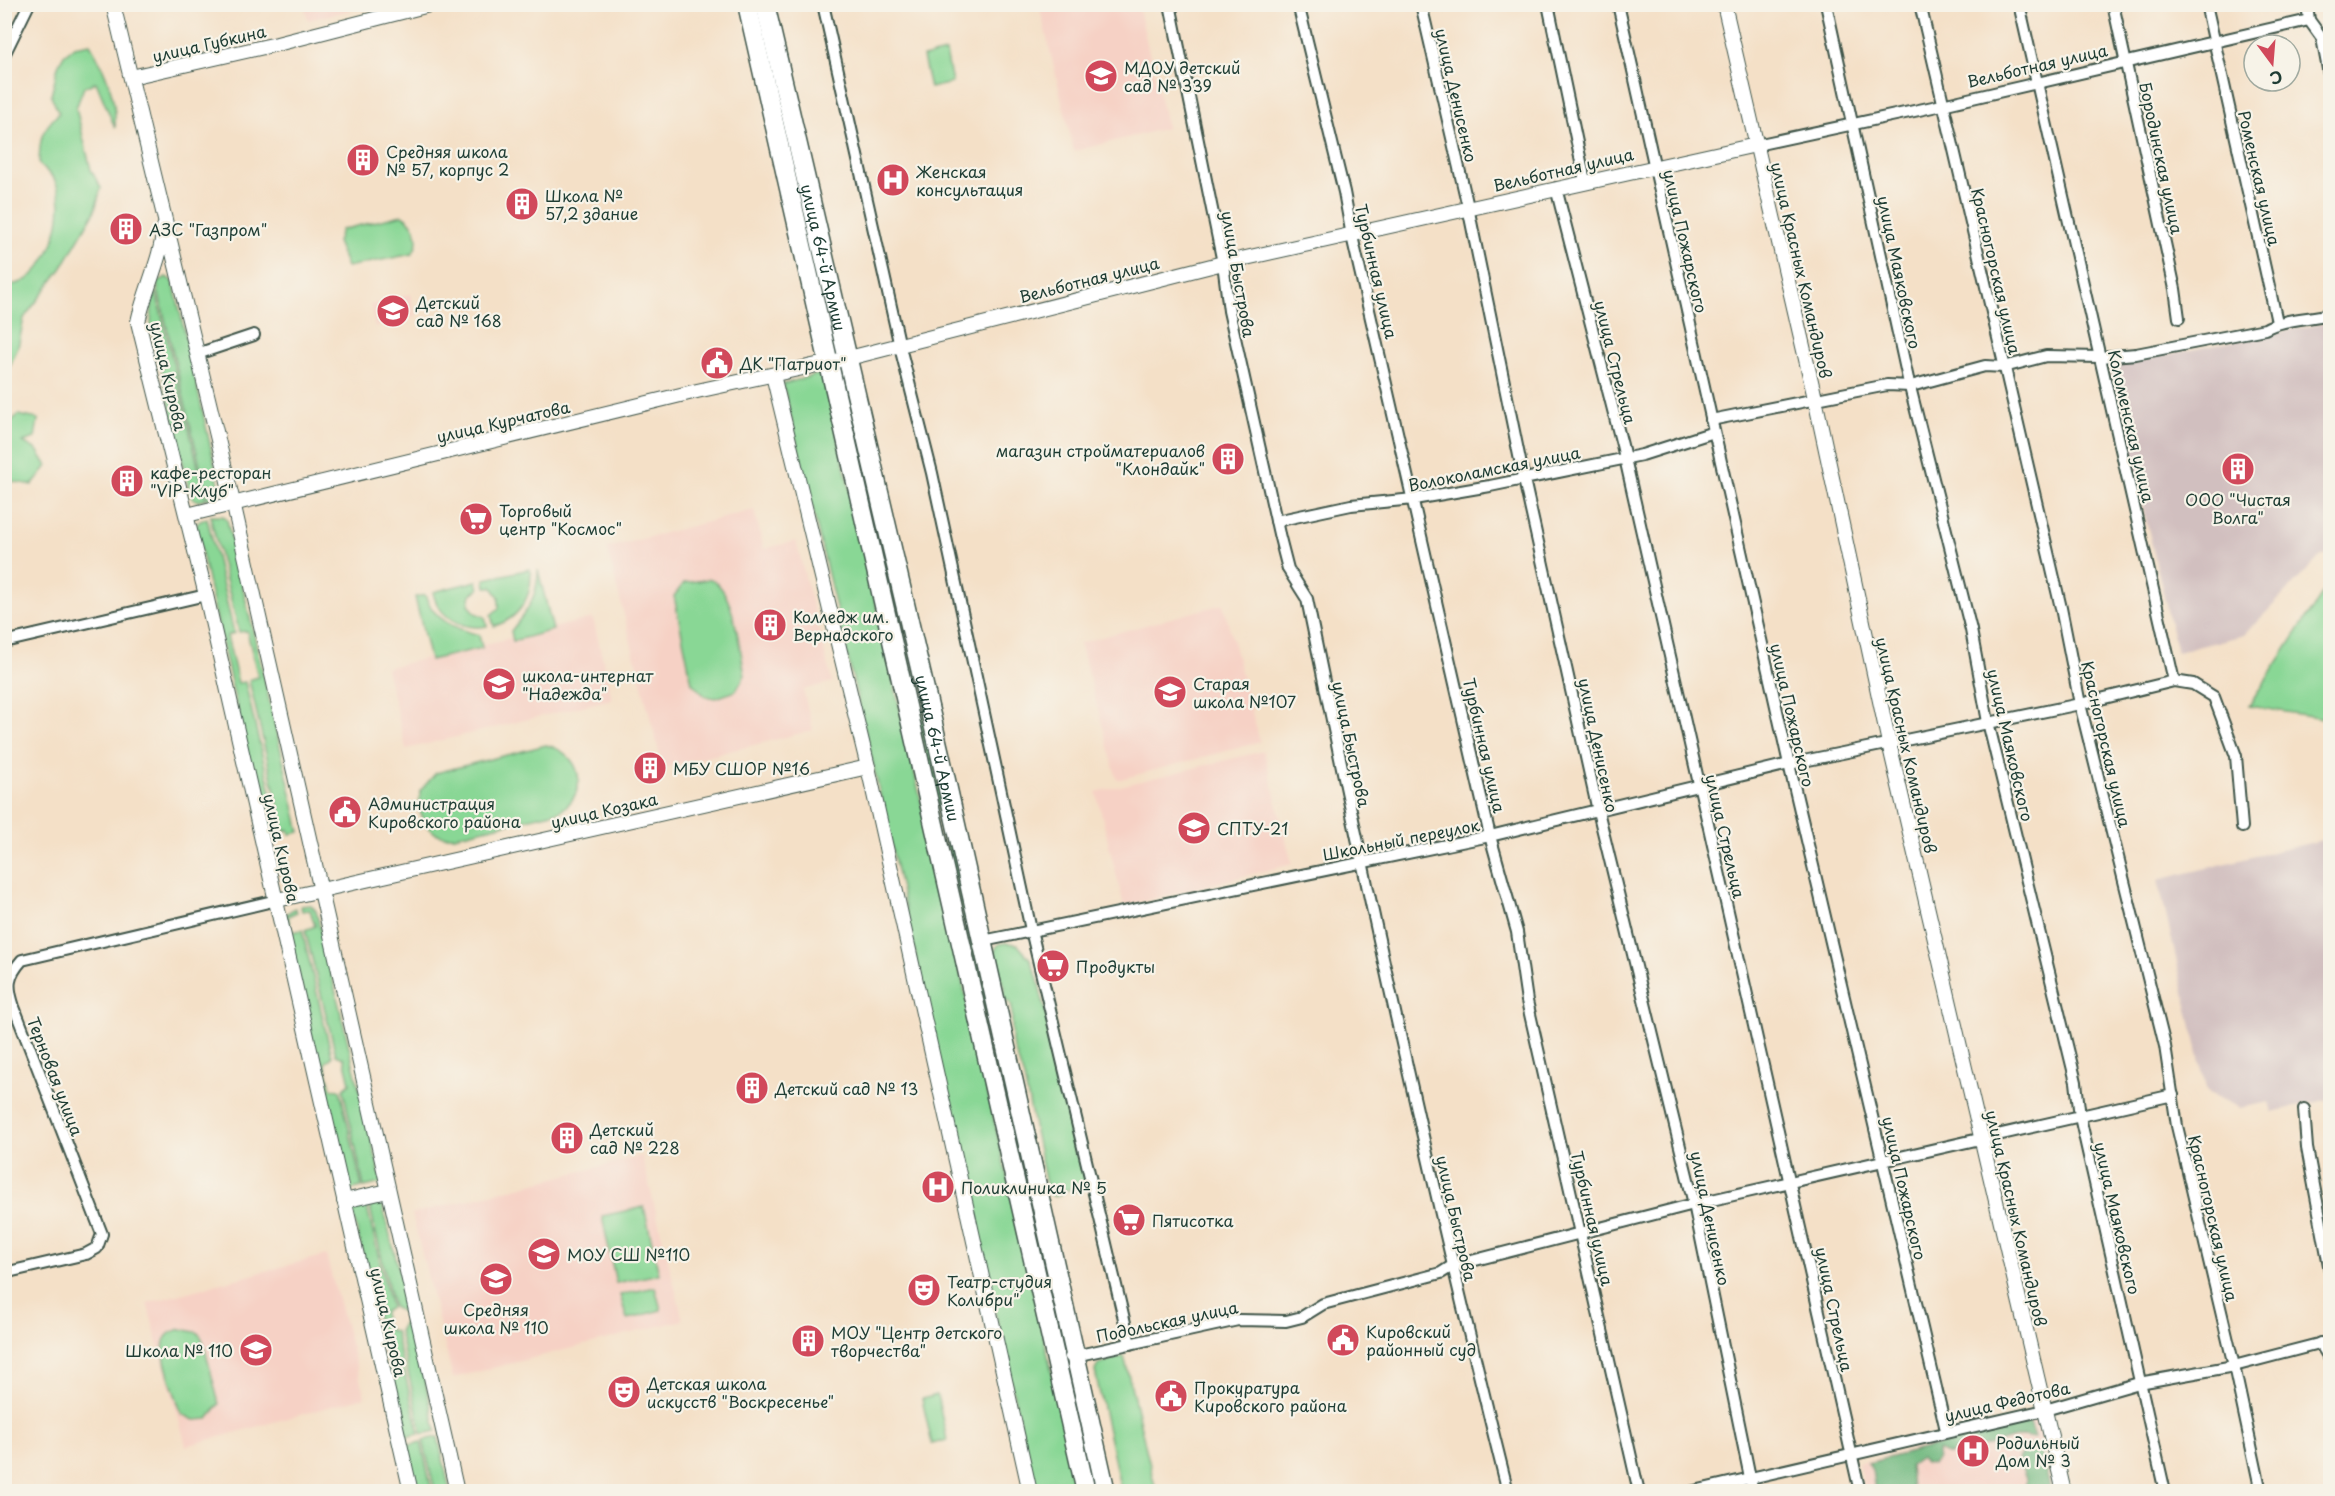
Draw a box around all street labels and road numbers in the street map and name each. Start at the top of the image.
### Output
street label: улица Губкина [150,18,268,68]
street label: улица Денисенко [1430,26,1484,164]
street label: Вельботная улица [1964,37,2110,93]
street label: Бородинская улица [2134,80,2190,236]
street label: Роменская улица [2233,108,2287,248]
street label: Вельботная улица [1490,141,1636,197]
street label: улица Красных Командиров [1765,159,1839,381]
street label: улица Пожарского [1658,167,1714,315]
street label: улица 64-й Армии [795,181,853,333]
street label: Красногорская улица [1966,186,2028,356]
street label: улица Маяковского [1872,193,1928,351]
street label: Турбинная улица [1350,201,1404,341]
street label: улица Быстрова [1216,209,1262,339]
street label: Вельботная улица [1016,250,1162,308]
street label: улица Стрельца [1589,298,1643,427]
street label: улица Кирова [145,319,193,433]
street label: Коломенская улица [2103,347,2161,505]
street label: улица Курчатова [434,394,572,448]
street label: Волоколамская улица [1406,440,1582,496]
street label: улица Красных Командиров [1870,634,1944,856]
street label: улица Пожарского [1765,641,1821,789]
street label: Красногорская улица [2076,659,2138,829]
street label: улица Маяковского [1982,666,2040,824]
street label: улица 64-й Армии [910,672,967,824]
street label: Турбинная улица [1458,675,1512,815]
street label: улица Денисенко [1573,676,1625,814]
street label: улица Быстрова [1327,679,1377,809]
street label: улица Стрельца [1700,772,1752,901]
street label: улица Козака [548,786,660,834]
street label: улица Кирова [258,791,306,905]
street label: Школьный переулок [1320,812,1482,866]
street label: Терновая улица [22,1013,90,1139]
street label: улица Красных Командиров [1980,1107,2054,1329]
street label: улица Пожарского [1877,1114,1933,1262]
street label: Красногорская улица [2183,1133,2245,1303]
street label: улица Маяковского [2089,1139,2147,1297]
street label: Турбинная улица [1566,1148,1620,1288]
street label: улица Денисенко [1685,1149,1737,1287]
street label: улица Быстрова [1431,1153,1483,1283]
street label: улица Стрельца [1810,1244,1860,1374]
street label: улица Кирова [365,1265,413,1379]
street label: Подольская улица [1094,1294,1240,1348]
street label: улица Федотова [1942,1375,2072,1427]

